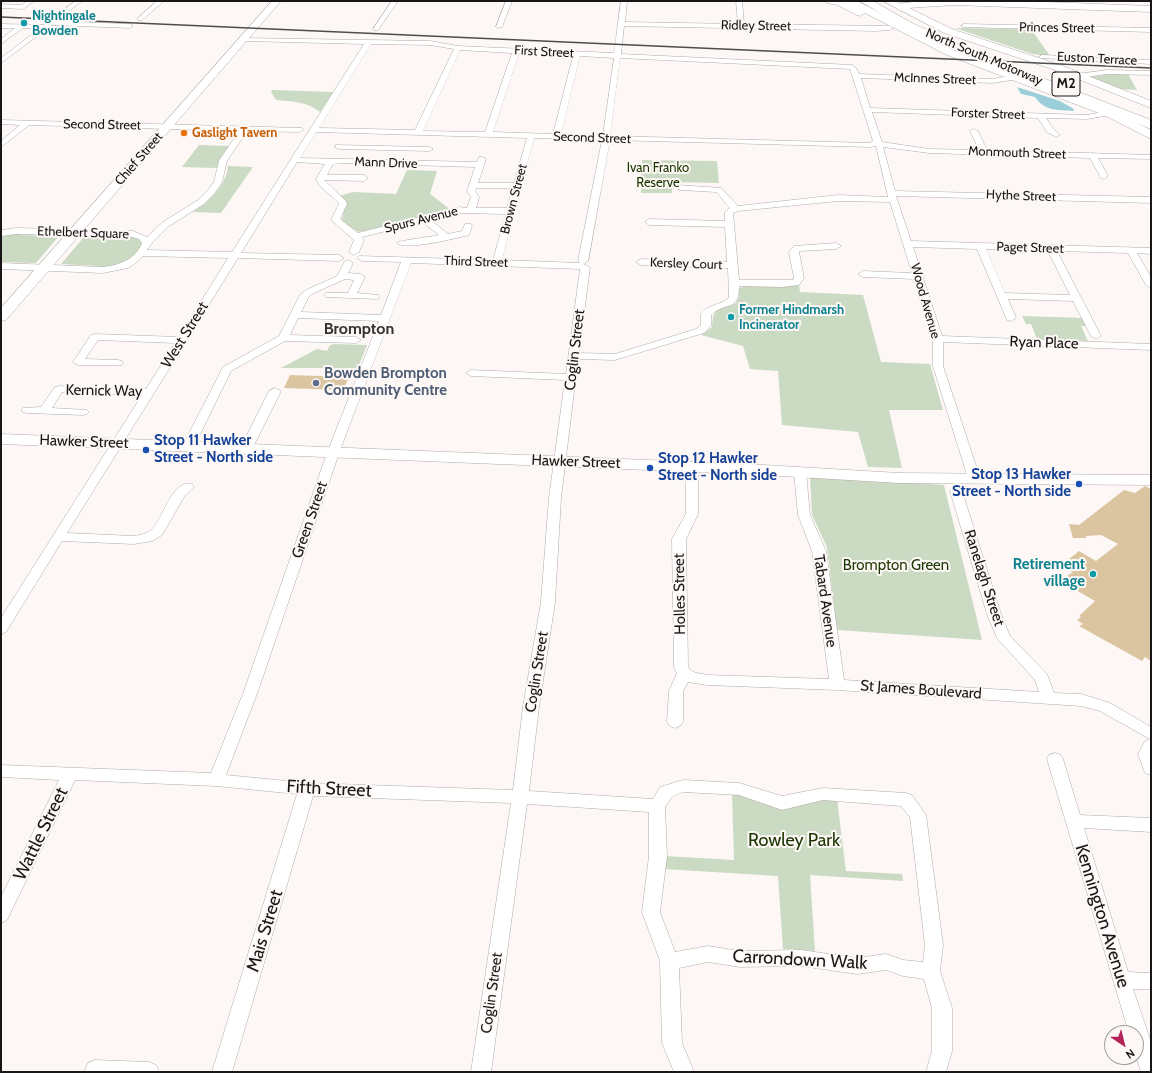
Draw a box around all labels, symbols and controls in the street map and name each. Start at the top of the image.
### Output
place label: Nightingale Bowden [32,8,96,39]
marker: Nightingale Bowden [19,18,29,28]
street label: Ridley Street [721,18,791,34]
street label: Princes Street [1019,20,1095,36]
street label: North South Motorway [923,25,1045,89]
street label: First Street [514,43,574,61]
street label: Euston Terrace [1057,49,1137,69]
street label: McInnes Street [894,70,976,88]
road number: M2 [1052,72,1080,96]
street label: Forster Street [951,105,1025,123]
street label: Second Street [63,117,141,133]
place label: Gaslight Tavern [192,125,277,141]
marker: Gaslight Tavern [179,128,189,138]
street label: Chief Street [112,129,166,189]
street label: Second Street [553,129,631,147]
street label: Monmouth Street [968,143,1066,163]
street label: Mann Drive [354,154,418,172]
park label: Ivan Franko Reserve [627,160,689,191]
street label: Brown Street [497,162,531,236]
street label: Hythe Street [986,187,1056,205]
street label: Spurs Avenue [383,203,459,237]
street label: Ethelbert Square [37,224,129,242]
street label: Paget Street [996,239,1064,257]
street label: Third Street [444,253,508,271]
street label: Kersley Court [650,255,722,273]
street label: Wood Avenue [907,262,943,340]
street label: West Street [158,299,212,371]
place label: Former Hindmarsh Incinerator [739,302,844,333]
street label: Coglin Street [561,308,589,392]
marker: Former Hindmarsh Incinerator [726,312,736,322]
district label: Brompton [324,319,394,339]
street label: Ryan Place [1009,333,1079,353]
place label: Bowden Brompton Community Centre [324,365,447,400]
marker: Bowden Brompton Community Centre [311,378,321,388]
street label: Kernick Way [65,381,143,401]
street label: Hawker Street [39,431,129,453]
place label: Stop 11 Hawker Street - North side [154,432,273,467]
marker: Stop 11 Hawker Street - North side [141,445,151,455]
place label: Stop 12 Hawker Street - North side [658,450,777,485]
street label: Hawker Street [531,451,621,473]
marker: Stop 12 Hawker Street - North side [645,463,655,473]
place label: Stop 13 Hawker Street - North side [952,466,1071,501]
street label: Green Street [288,479,332,561]
marker: Stop 13 Hawker Street - North side [1074,479,1084,489]
street label: Ranelagh Street [960,527,1008,629]
street label: Holles Street [670,553,690,635]
street label: Tabard Avenue [810,553,840,649]
place label: Retirement village [1013,556,1085,591]
park label: Brompton Green [843,557,949,575]
marker: Retirement village [1088,569,1098,579]
street label: Coglin Street [522,630,552,714]
street label: St James Boulevard [860,677,982,703]
street label: Fifth Street [286,776,372,802]
street label: Wattle Street [9,784,73,884]
park label: Rowley Park [748,830,840,852]
street label: Kennington Avenue [1070,842,1134,990]
street label: Mais Street [242,887,288,975]
street label: Carrondown Walk [732,946,868,974]
street label: Coglin Street [477,951,507,1035]
north arrow [1104,1025,1144,1065]
text: N [1123,1046,1138,1062]

